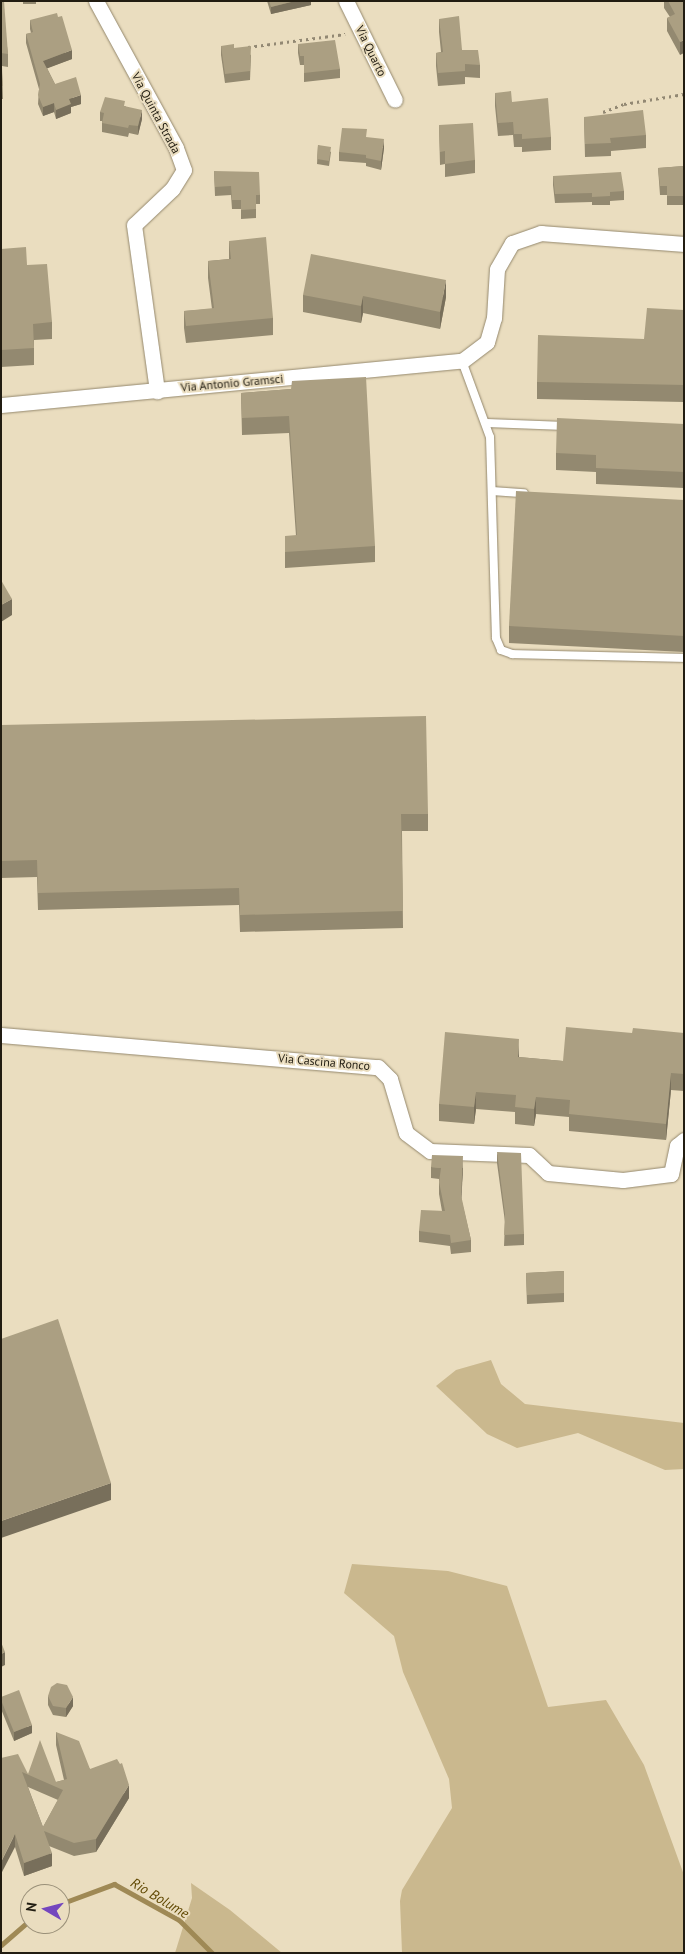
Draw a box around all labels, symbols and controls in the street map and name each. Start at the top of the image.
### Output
street label: Via Quarto [353,23,389,79]
street label: Via Quinta Strada [129,70,183,156]
street label: Via Antonio Gramsci [180,371,284,395]
street label: Via Cascina Ronco [277,1051,371,1073]
water label: Rio Bolume [128,1874,192,1922]
north arrow [20,1884,70,1934]
text: N [22,1901,41,1913]

